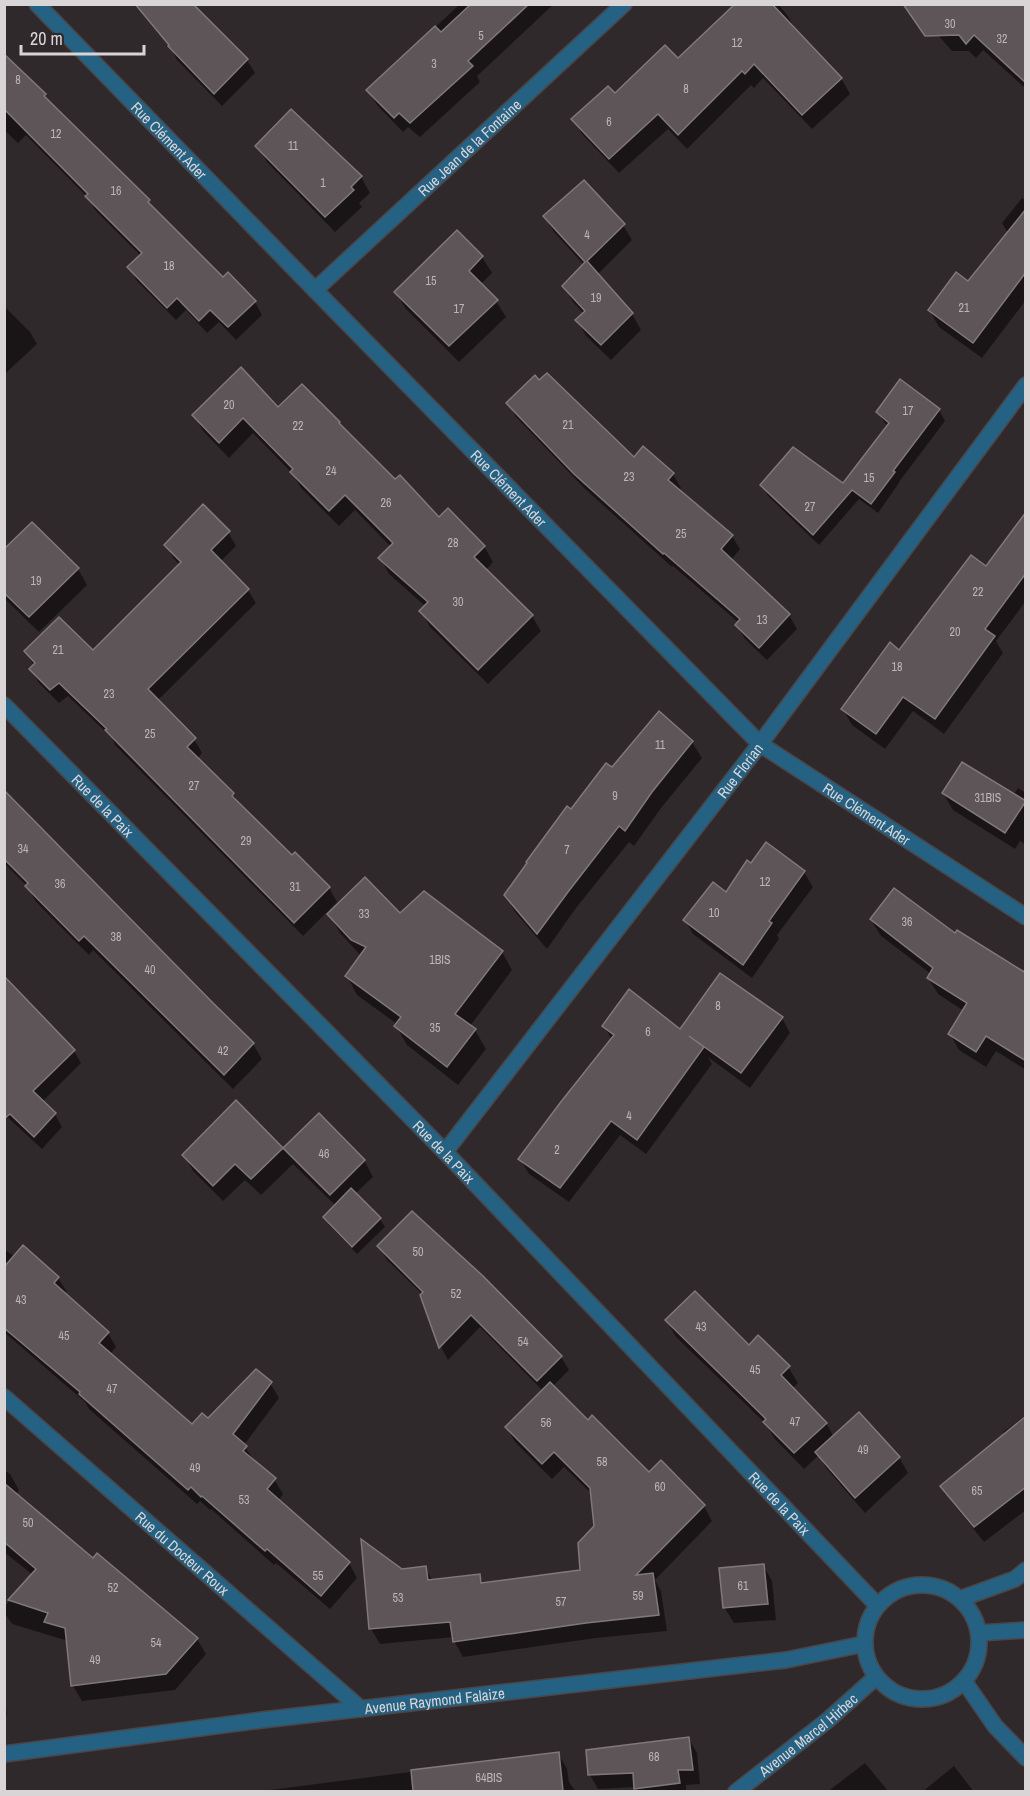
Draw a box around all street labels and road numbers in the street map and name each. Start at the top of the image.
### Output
street label: Rue Jean de la Fontaine [413,94,526,201]
street label: Rue Clément Ader [127,97,212,184]
street label: Rue Clément Ader [466,445,552,531]
street label: Rue Florian [712,739,768,802]
street label: Rue de la Paix [67,769,139,842]
street label: Rue Clément Ader [819,777,915,850]
street label: Rue de la Paix [409,1115,480,1188]
street label: Rue de la Paix [744,1467,816,1540]
street label: Rue du Docteur Roux [131,1506,235,1600]
street label: Avenue Raymond Falaize [363,1682,506,1719]
street label: Avenue Marcel Hirbec [753,1688,862,1782]

